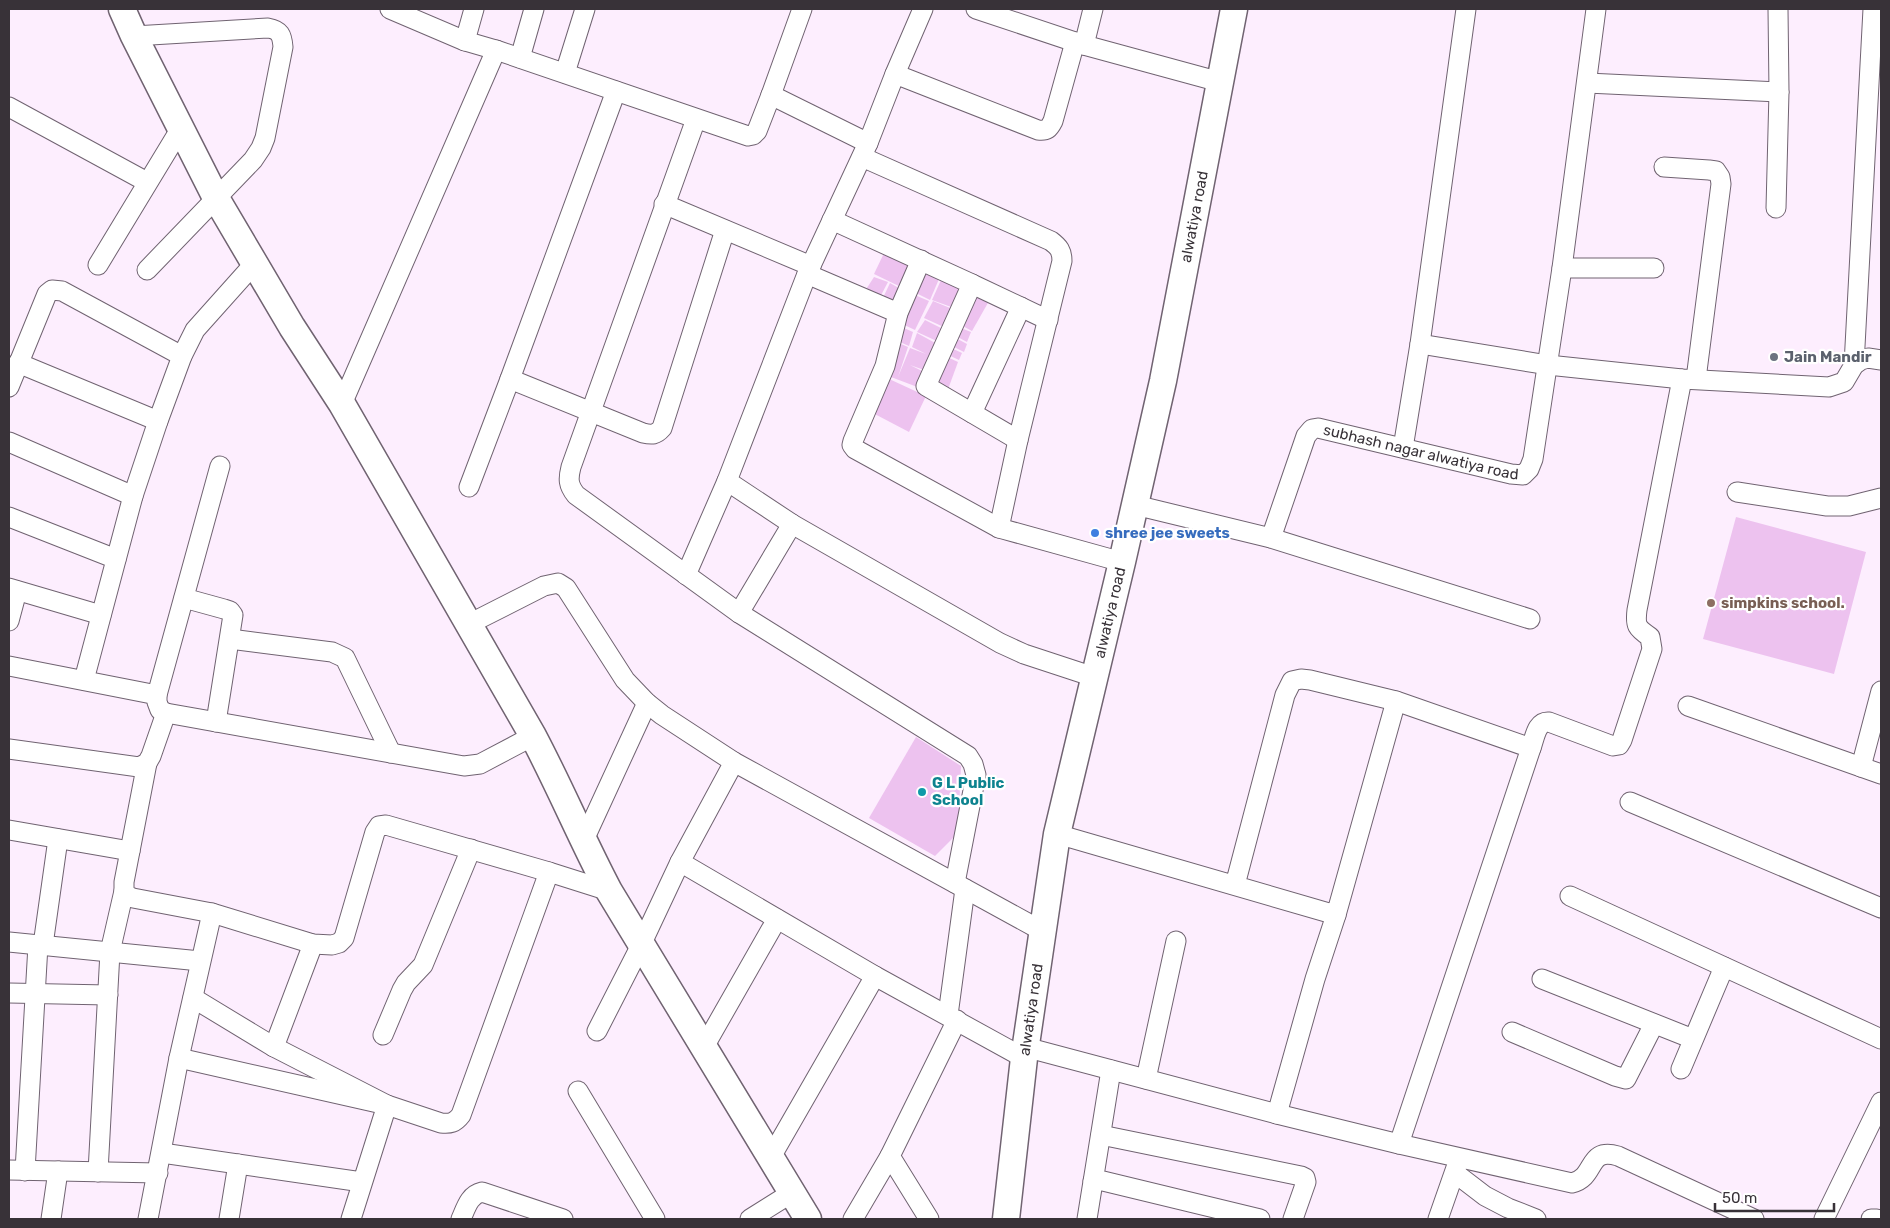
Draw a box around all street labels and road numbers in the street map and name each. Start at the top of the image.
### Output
street label: alwatiya road [1177,169,1212,264]
street label: subhash nagar alwatiya road [1322,421,1519,484]
street label: alwatiya road [1090,565,1129,660]
street label: alwatiya road [1015,962,1047,1057]

